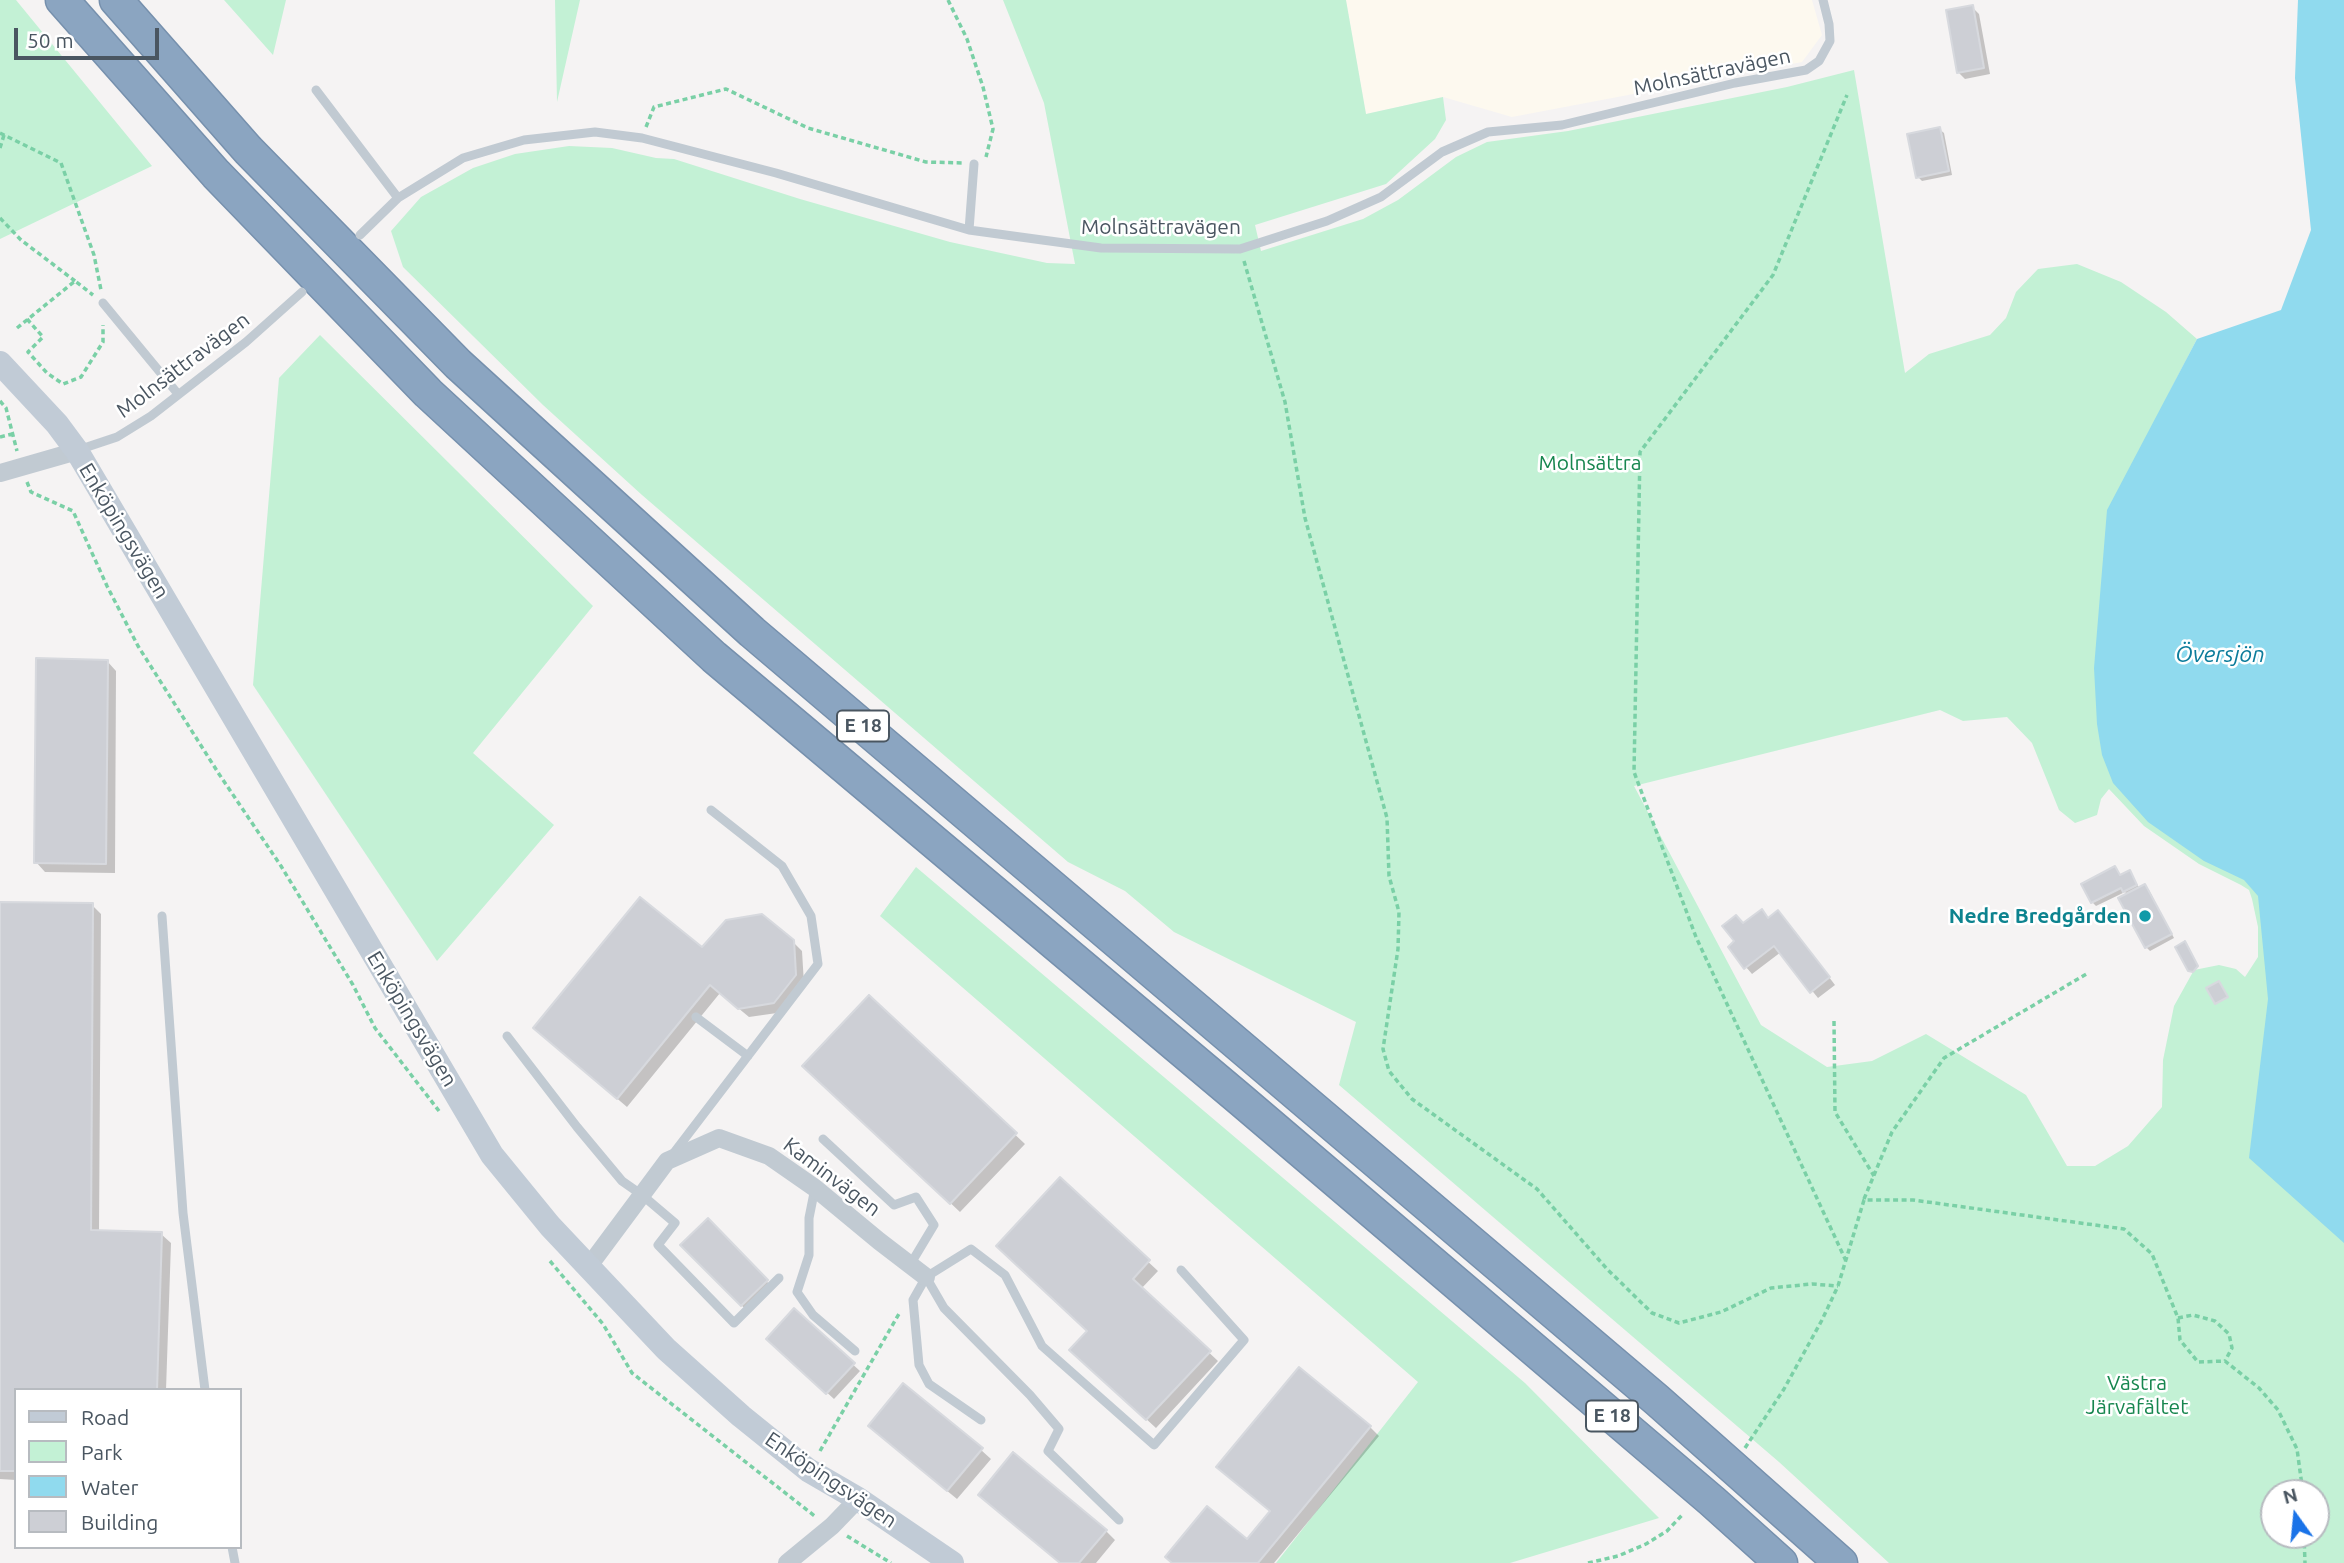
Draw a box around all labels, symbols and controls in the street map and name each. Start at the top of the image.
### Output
scale bar [18,14,163,58]
text: 50 m [27,28,74,52]
street label: Molnsättravägen [1631,43,1793,101]
street label: Molnsättravägen [1081,214,1241,240]
street label: Molnsättravägen [112,307,254,423]
park label: Molnsättra [1538,450,1642,476]
street label: Enköpingsvägen [74,459,174,603]
water label: Översjön [2175,640,2265,668]
road number: E 18 [837,710,889,741]
place label: Nedre Bredgården [1949,903,2131,929]
marker: Nedre Bredgården [2137,908,2153,924]
street label: Enköpingsvägen [362,947,462,1091]
street label: Kaminvägen [778,1132,886,1222]
park label: Västra Järvafältet [2086,1370,2188,1420]
legend [14,1388,242,1549]
road number: E 18 [1586,1400,1638,1432]
text: Road [81,1405,129,1429]
street label: Enköpingsvägen [760,1427,902,1533]
text: Park [81,1440,123,1464]
text: Water [81,1475,139,1499]
north arrow [2260,1479,2330,1549]
text: N [2280,1483,2300,1508]
text: Building [81,1510,158,1534]

